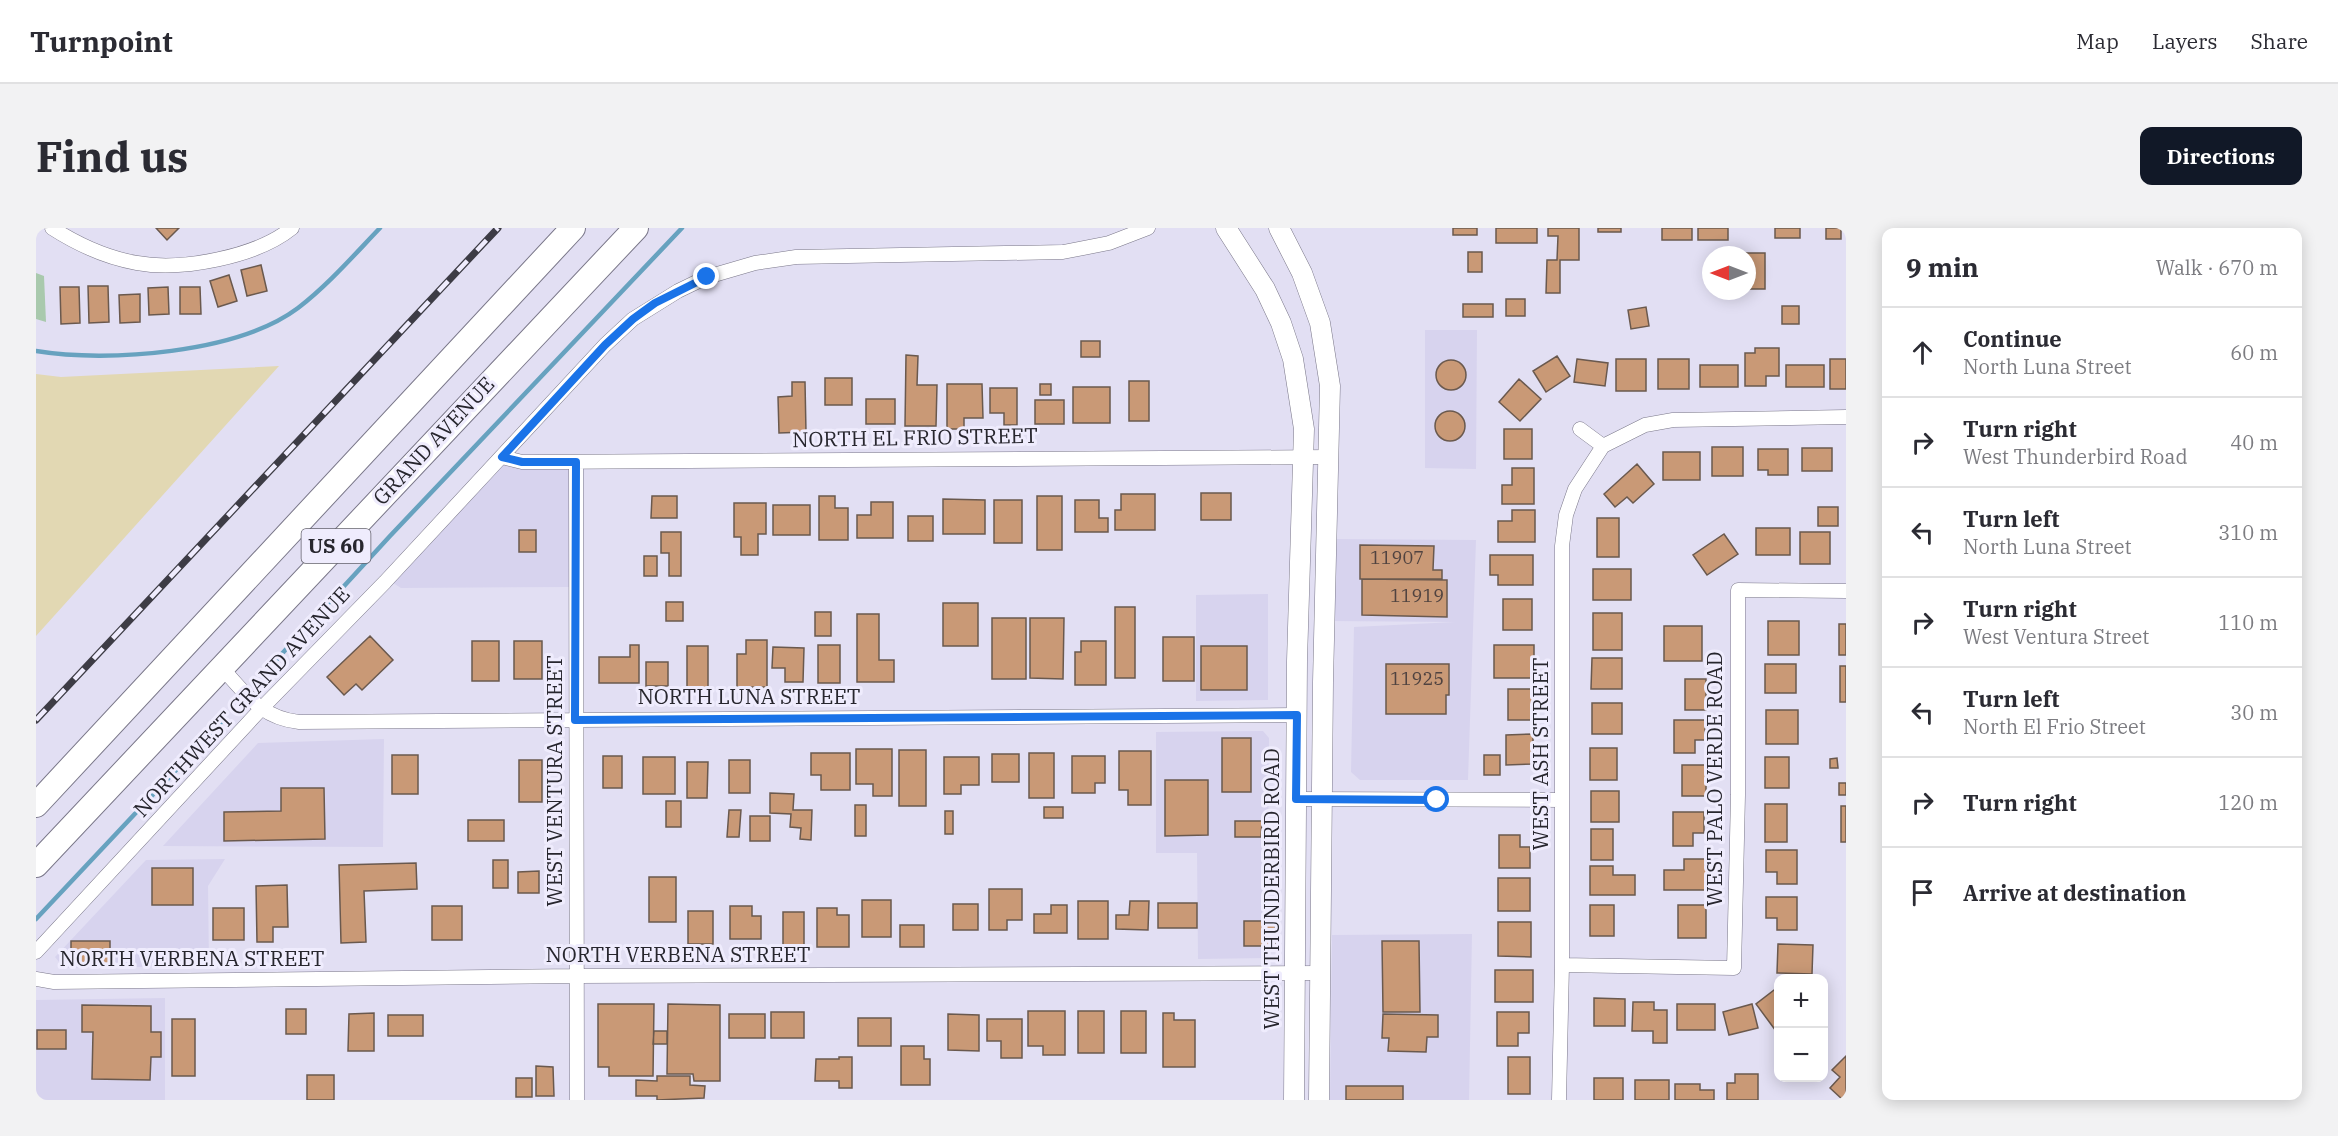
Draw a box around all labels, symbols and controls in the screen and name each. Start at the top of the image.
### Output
text: Turnpoint [30,23,173,60]
text: Map [2076,27,2119,55]
text: Layers [2152,27,2218,55]
text: Share [2251,27,2308,55]
button: Directions [2140,127,2302,185]
text: Find us [36,129,188,184]
north arrow [1702,246,1756,300]
text: 9 min [1906,250,1979,284]
text: Walk · 670 m [2156,254,2278,281]
route end [693,263,719,289]
text: Continue [1963,324,2062,353]
icon: ahead [1906,336,1939,369]
text: 60 m [2230,339,2278,366]
text: North Luna Street [1963,353,2132,380]
street label: GRAND AVENUE [366,370,500,511]
text: Turn right [1963,414,2077,443]
street label: NORTH EL FRIO STREET [792,421,1038,453]
icon: right [1906,426,1939,459]
text: 40 m [2230,429,2278,456]
text: West Thunderbird Road [1963,443,2188,470]
text: Turn left [1963,504,2059,533]
icon: left [1906,516,1939,549]
text: 310 m [2218,519,2278,546]
road number: US 60 [302,529,370,563]
text: North Luna Street [1963,533,2132,560]
house number: 11907 [1370,546,1424,569]
street label: NORTHWEST GRAND AVENUE [127,580,356,823]
house number: 11919 [1390,584,1444,607]
text: Turn right [1963,594,2077,623]
icon: right [1906,606,1939,639]
text: 110 m [2218,609,2278,636]
text: West Ventura Street [1963,623,2149,650]
street label: WEST PALO VERDE ROAD [1700,651,1728,907]
street label: WEST VENTURA STREET [540,655,568,907]
street label: WEST ASH STREET [1526,657,1554,851]
house number: 11925 [1390,667,1444,690]
street label: NORTH LUNA STREET [637,682,861,710]
text: Turn left [1963,684,2059,713]
icon: left [1906,696,1939,729]
text: 30 m [2230,699,2278,726]
text: North El Frio Street [1963,713,2146,740]
street label: WEST THUNDERBIRD ROAD [1257,748,1285,1030]
route start [1423,786,1449,812]
icon: right [1906,786,1939,819]
text: Turn right [1963,788,2077,817]
text: 120 m [2218,789,2278,816]
icon: arrive [1906,876,1939,909]
text: Arrive at destination [1963,878,2186,907]
street label: NORTH VERBENA STREET [545,940,811,968]
street label: NORTH VERBENA STREET [59,944,325,972]
map controls [1774,974,1828,1082]
button: + [1774,974,1828,1028]
button: − [1774,1028,1828,1082]

